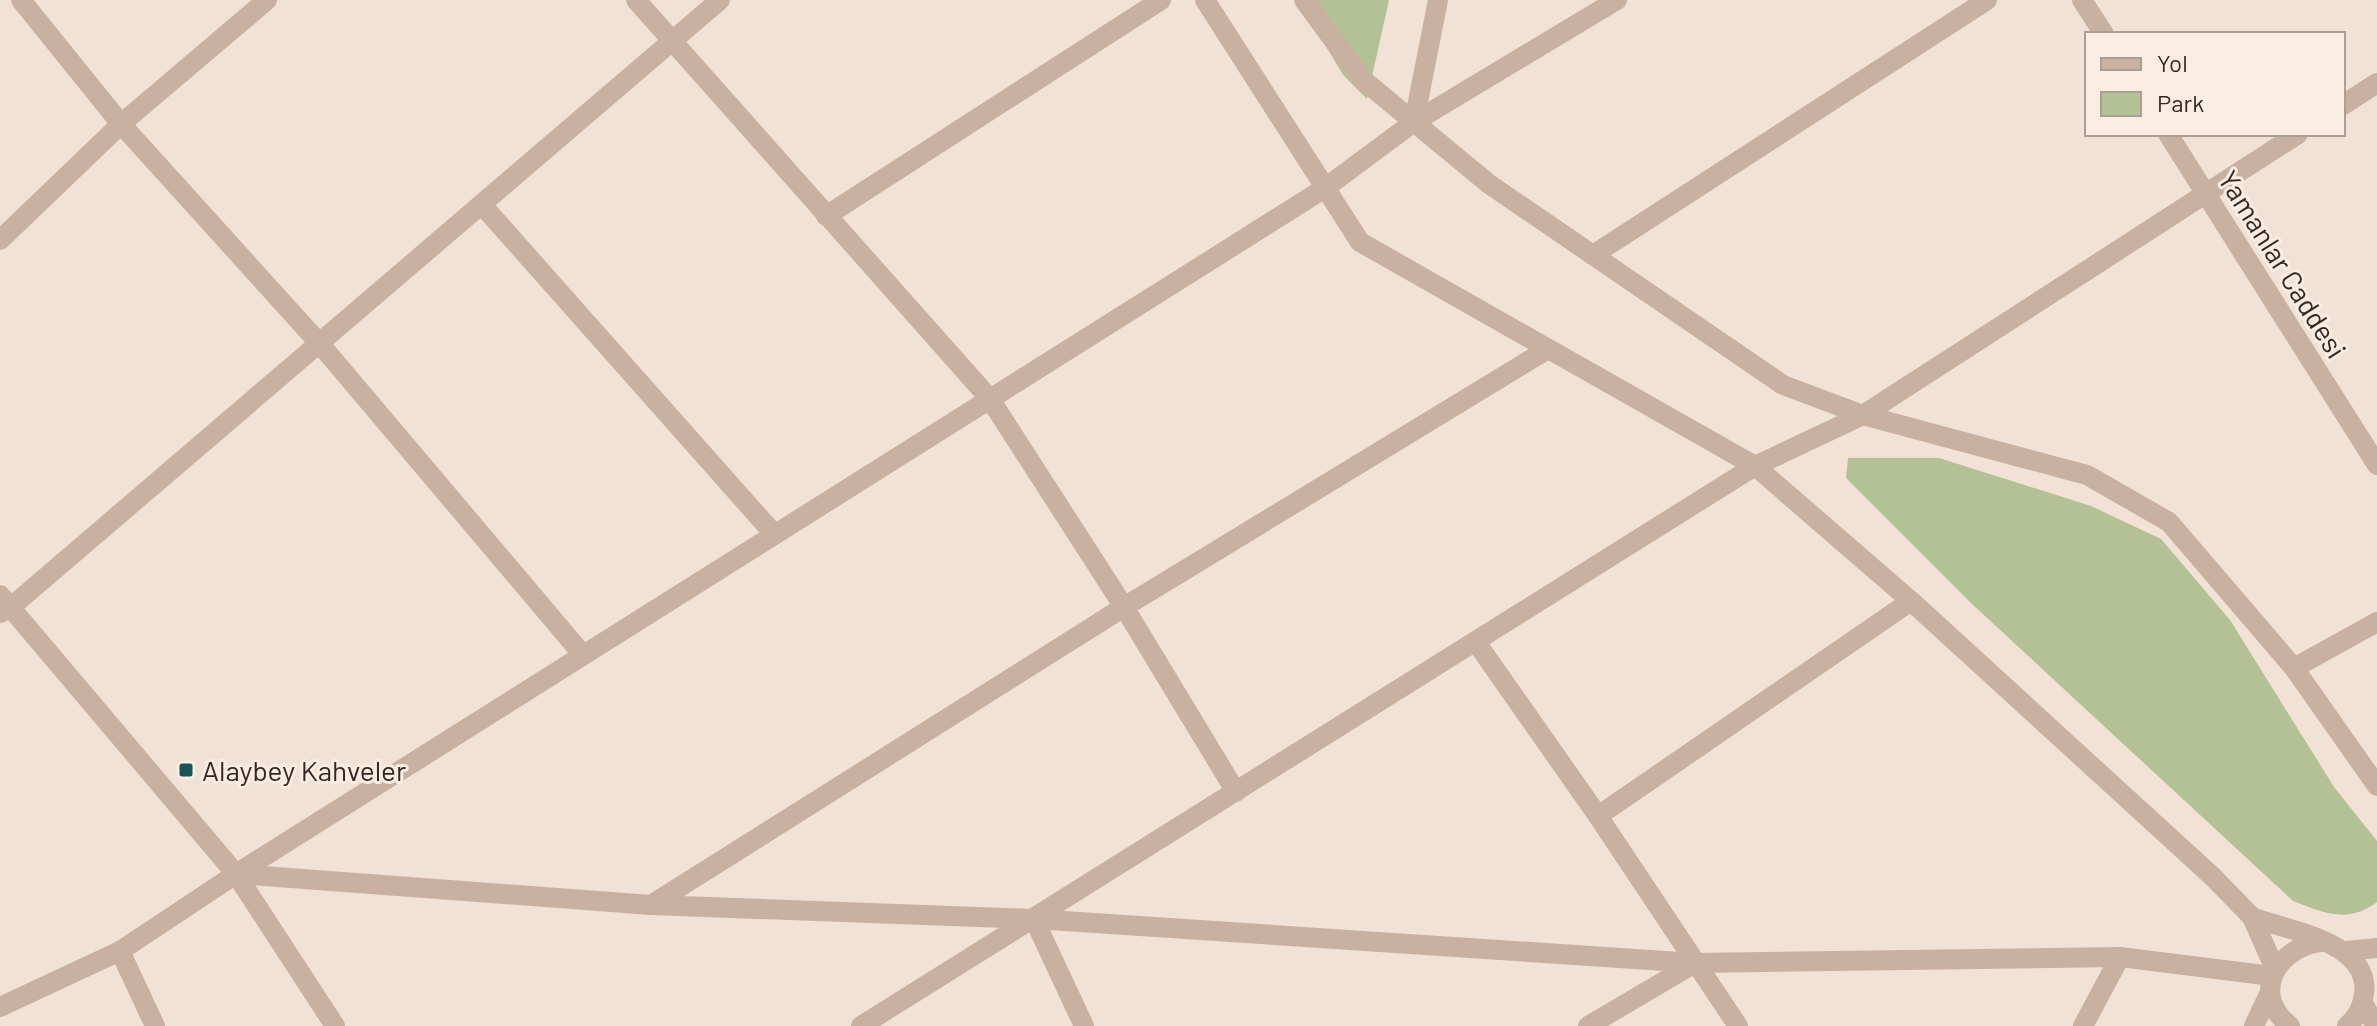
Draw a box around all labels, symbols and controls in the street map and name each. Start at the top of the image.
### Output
legend [2085,32,2345,136]
text: Yol [2157,48,2188,77]
text: Park [2157,88,2204,117]
street label: Yamanlar Caddesi [2212,164,2354,364]
place label: Alaybey Kahveler [202,753,406,787]
marker: Alaybey Kahveler [177,761,195,779]

